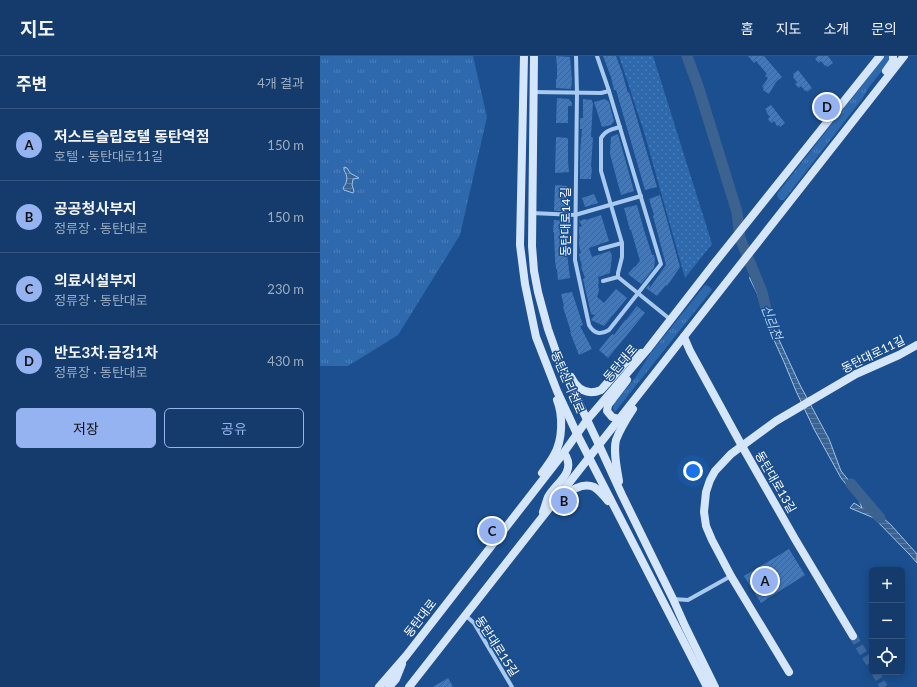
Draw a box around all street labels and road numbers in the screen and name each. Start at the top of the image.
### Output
street label: 동탄대로14길 [558,187,573,257]
street label: 동탄대로11길 [839,332,907,376]
street label: 동탄대로 [600,341,640,385]
street label: 동탄신리천로 [548,349,588,415]
street label: 동탄대로13길 [752,448,800,516]
street label: 동탄대로 [400,596,440,640]
street label: 동탄대로15길 [472,613,522,679]

